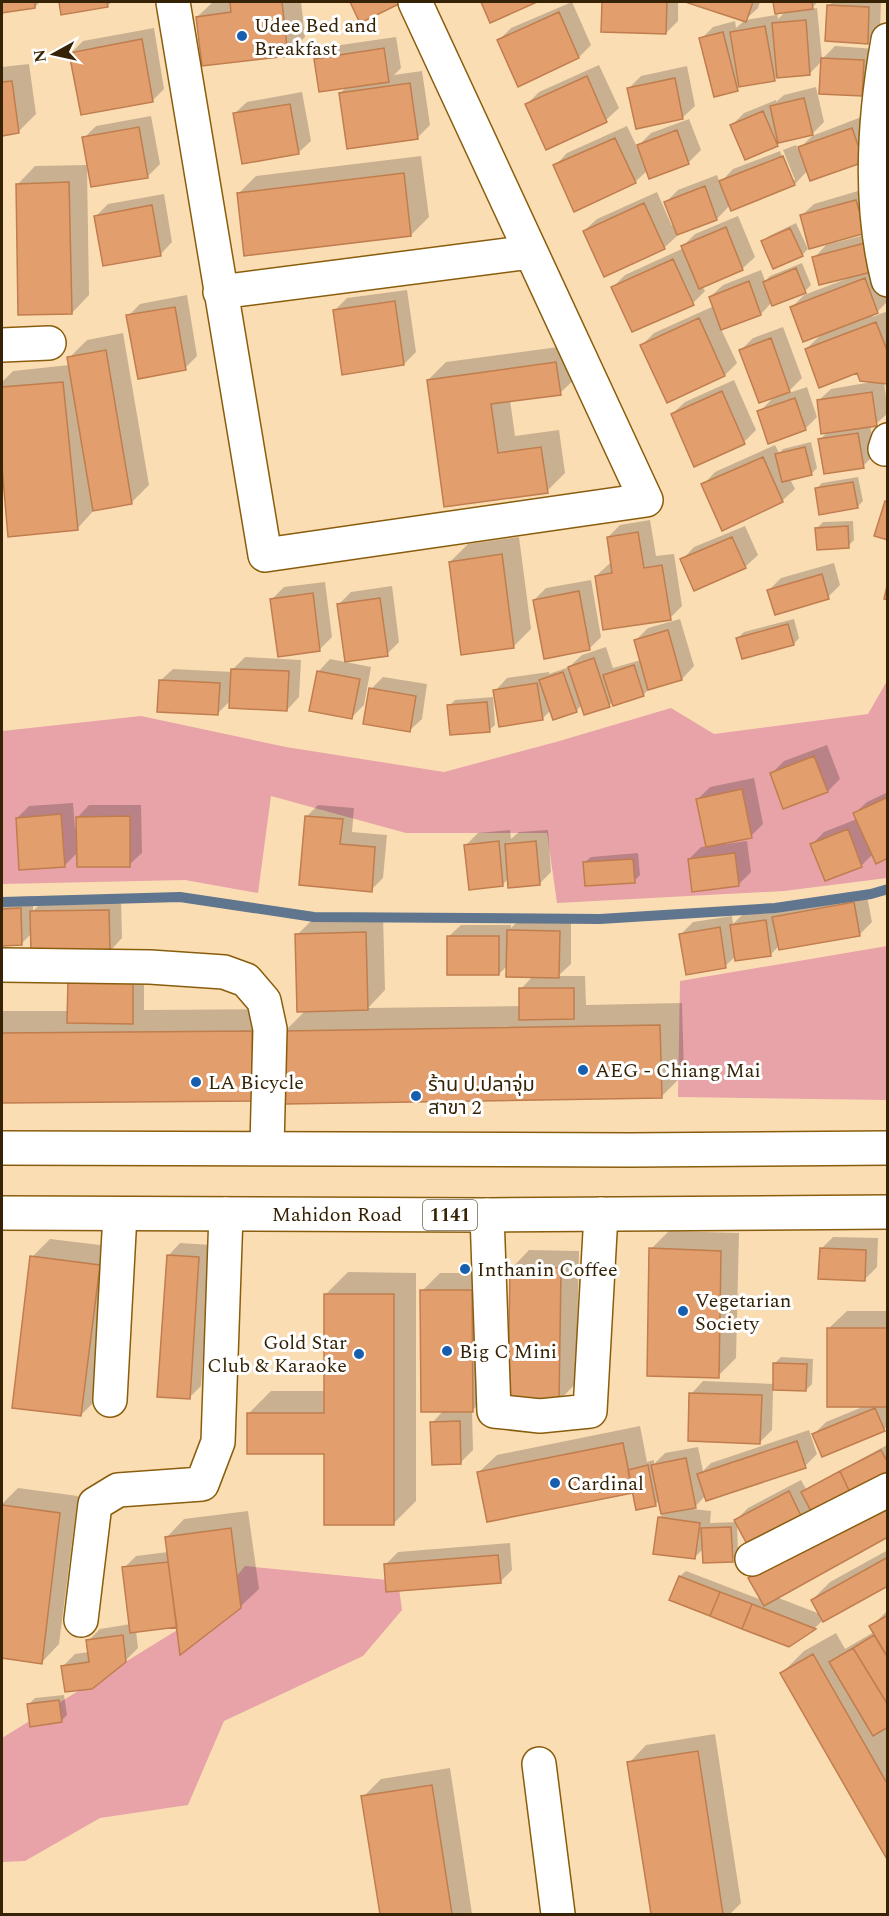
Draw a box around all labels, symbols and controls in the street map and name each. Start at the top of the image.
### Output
place label: Udee Bed and Breakfast [254,11,377,64]
north arrow [24,24,84,84]
marker: Udee Bed and Breakfast [235,29,249,43]
text: N [27,48,53,64]
place label: AEG - Chiang Mai [595,1056,761,1086]
marker: AEG - Chiang Mai [576,1063,590,1077]
place label: LA Bicycle [208,1068,304,1098]
place label: ร้าน ป.ปลาจุ่ม สาขา 2 [428,1070,535,1123]
marker: LA Bicycle [189,1075,203,1089]
marker: ร้าน ป.ปลาจุ่ม สาขา 2 [409,1089,423,1103]
street label: Mahidon Road [272,1200,402,1230]
road number: 1141 [423,1200,477,1230]
place label: Inthanin Coffee [477,1255,618,1285]
marker: Inthanin Coffee [458,1262,472,1276]
place label: Vegetarian Society [695,1286,791,1339]
marker: Vegetarian Society [676,1304,690,1318]
place label: Gold Star Club & Karaoke [207,1328,347,1381]
place label: Big C Mini [459,1337,557,1367]
marker: Big C Mini [440,1344,454,1358]
marker: Gold Star Club & Karaoke [352,1347,366,1361]
place label: Cardinal [567,1469,644,1499]
marker: Cardinal [548,1476,562,1490]

